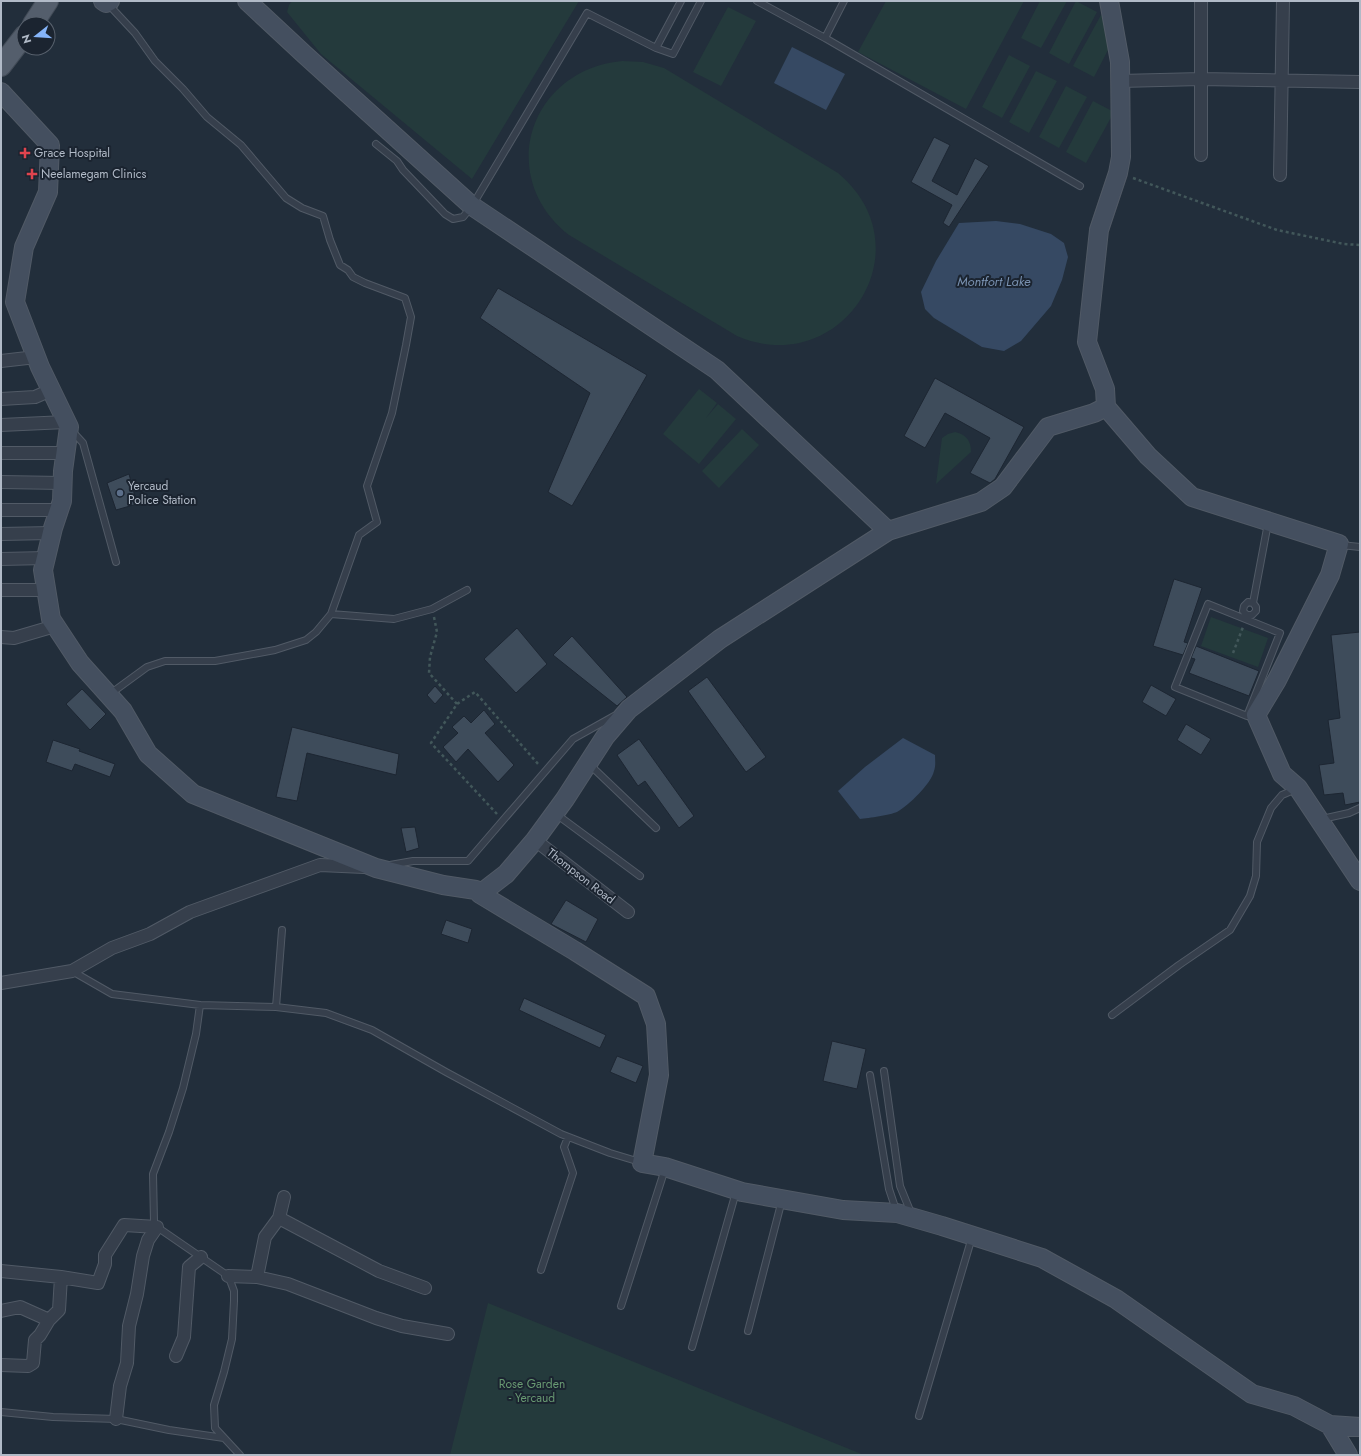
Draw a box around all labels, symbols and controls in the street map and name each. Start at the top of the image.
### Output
north arrow [16,16,56,56]
text: N [18,32,35,45]
place label: Grace Hospital [34,144,110,162]
marker: Grace Hospital [19,147,31,159]
place label: Neelamegam Clinics [41,165,147,183]
marker: Neelamegam Clinics [26,168,38,180]
water label: Montfort Lake [957,272,1031,291]
place label: Yercaud Police Station [128,477,196,509]
marker: Yercaud Police Station [115,488,125,498]
street label: Thompson Road [543,844,619,908]
park label: Rose Garden - Yercaud [499,1375,565,1407]

